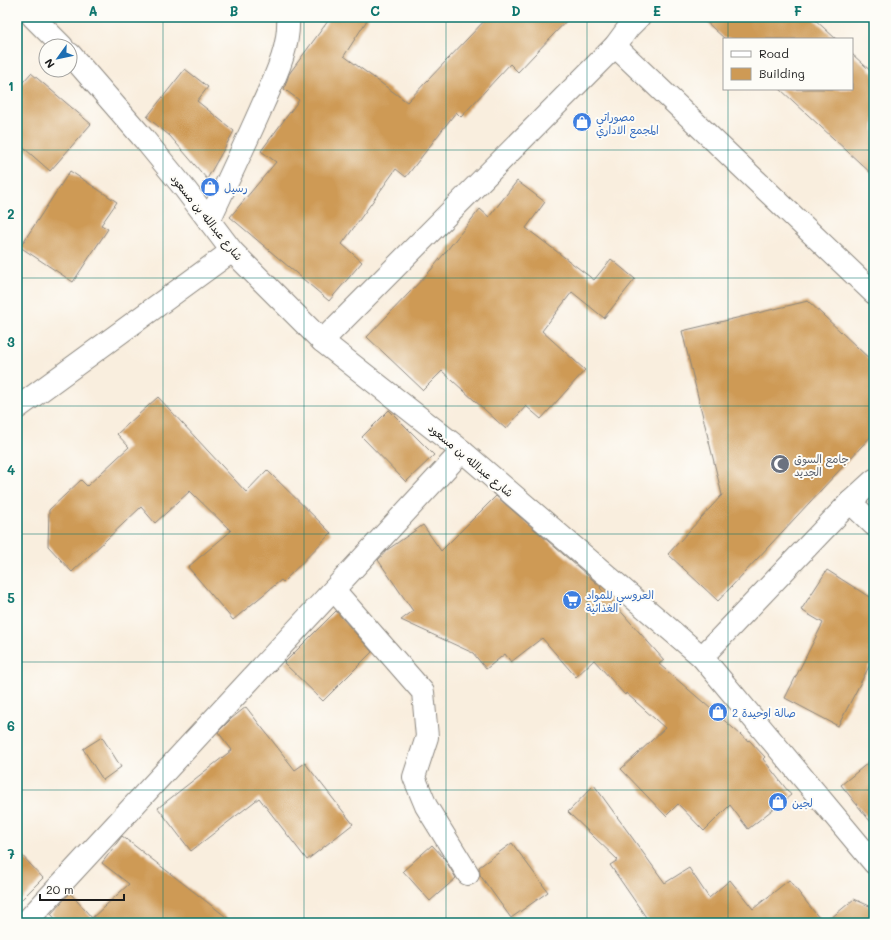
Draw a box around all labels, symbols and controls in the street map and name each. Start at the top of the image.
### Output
text: A [88,2,98,19]
text: B [230,2,239,19]
text: C [370,2,380,19]
text: D [511,2,521,19]
text: E [653,2,661,19]
text: F [794,2,802,19]
north arrow [38,38,78,78]
legend [723,38,853,90]
text: Road [759,45,789,61]
text: N [41,56,58,71]
text: Building [759,65,805,81]
text: 1 [8,77,14,94]
place label: مصوراتي المجمع الاداري [596,109,659,139]
shop icon: مصوراتي المجمع الاداري [571,111,593,133]
street label: شارع عبدالله بن مسعود [166,171,246,264]
shop icon: رسيل [199,176,221,198]
place label: رسيل [224,180,248,195]
text: 2 [7,205,15,222]
text: 3 [7,333,15,350]
street label: شارع عبدالله بن مسعود [424,420,517,502]
place label: جامع السوق الجديد [794,451,849,479]
mosque icon: جامع السوق الجديد [769,453,791,475]
text: 4 [7,461,15,478]
place label: العروسي للمواد الغذائية [586,587,654,615]
text: 5 [7,589,15,606]
supermarket icon: العروسي للمواد الغذائية [561,589,583,611]
shop icon: صالة اوحيدة 2 [707,701,729,723]
place label: صالة اوحيدة 2 [732,705,796,720]
text: 6 [7,717,15,734]
shop icon: لجين [767,791,789,813]
place label: لجين [792,795,813,810]
text: 7 [7,845,15,862]
scale bar [40,876,124,902]
text: 20 m [46,881,74,897]

